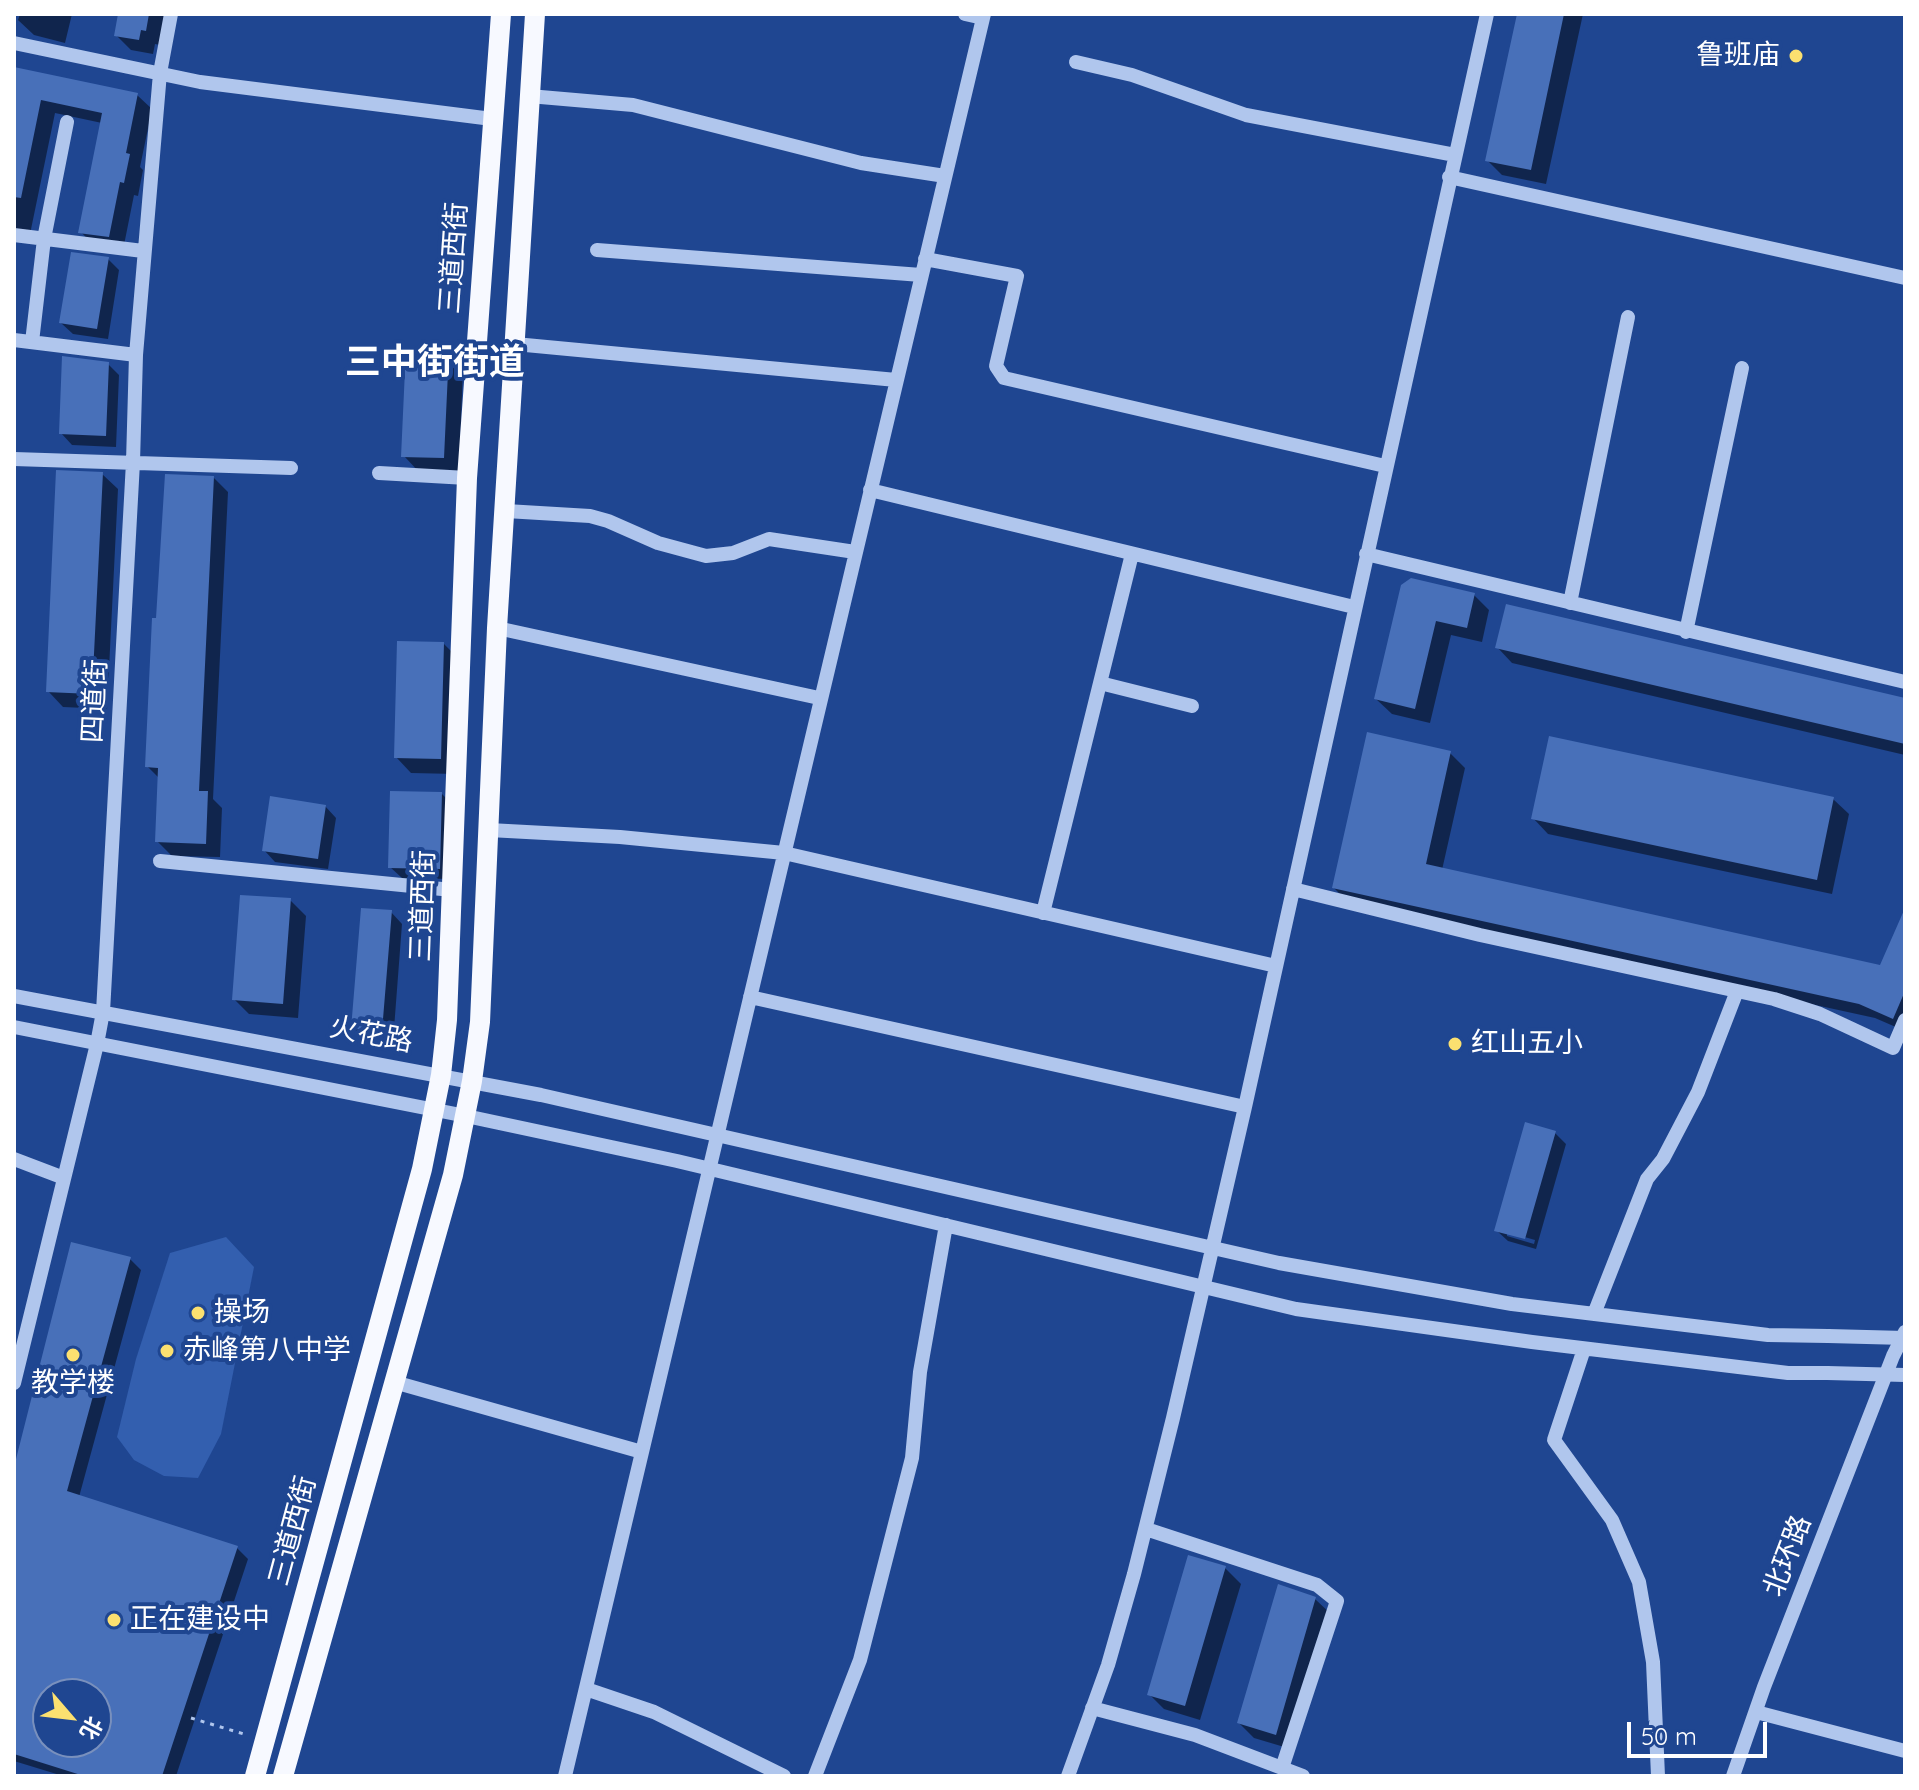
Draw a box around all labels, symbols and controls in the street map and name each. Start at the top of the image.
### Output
place label: 鲁班庙 [1696,39,1780,73]
marker: 鲁班庙 [1787,47,1805,65]
street label: 三道西街 [433,201,475,315]
district label: 三中街街道 [345,341,525,385]
street label: 四道街 [76,658,114,744]
street label: 三道西街 [404,849,442,963]
street label: 火花路 [327,1010,415,1060]
place label: 红山五小 [1471,1027,1583,1061]
marker: 红山五小 [1446,1035,1464,1053]
place label: 操场 [214,1296,270,1330]
marker: 操场 [189,1304,207,1322]
place label: 赤峰第八中学 [183,1334,351,1368]
marker: 赤峰第八中学 [158,1342,176,1360]
marker: 教学楼 [64,1346,82,1364]
place label: 教学楼 [31,1367,115,1401]
street label: 三道西街 [262,1473,324,1589]
street label: 北环路 [1757,1511,1819,1601]
place label: 正在建设中 [130,1603,270,1637]
marker: 正在建设中 [105,1611,123,1629]
north arrow [32,1678,112,1758]
scale bar [1631,1706,1771,1756]
text: 北 [74,1712,109,1745]
text: 50 m [1641,1721,1697,1751]

